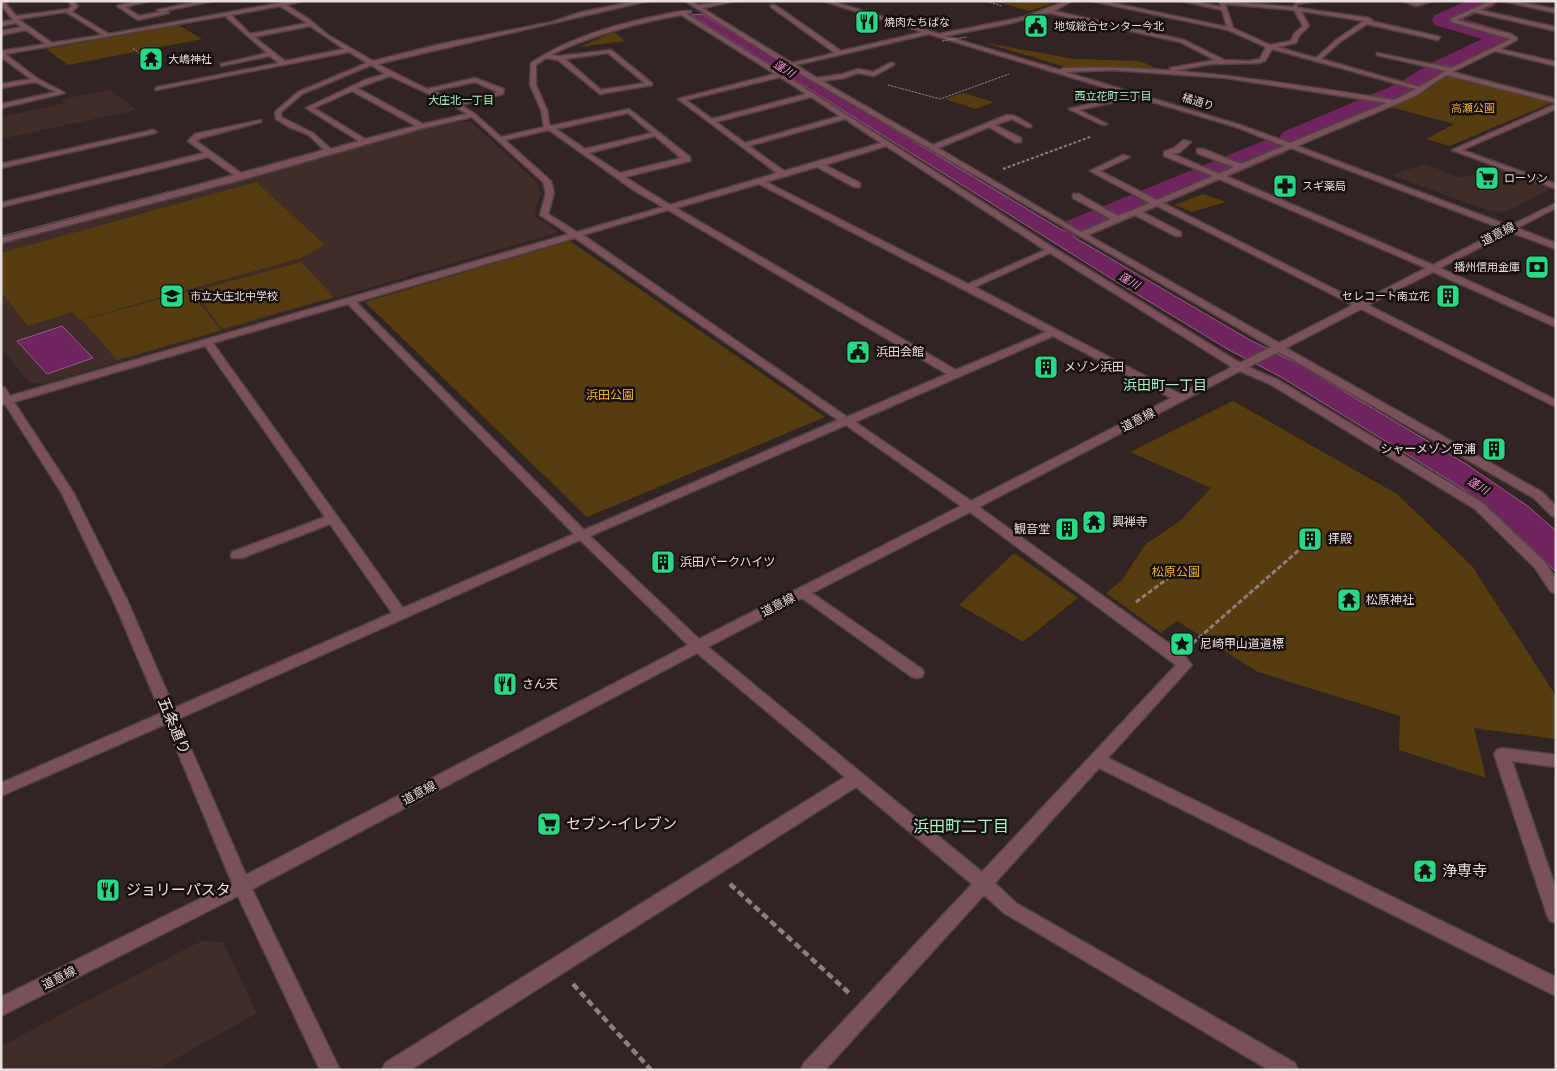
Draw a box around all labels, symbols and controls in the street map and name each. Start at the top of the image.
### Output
restaurant icon: 焼肉たちばな [854,9,880,35]
public building icon: 地域総合センター今北 [1023,13,1049,39]
place label: 焼肉たちばな [884,16,950,29]
place label: 地域総合センター今北 [1054,20,1164,33]
temple icon: 大嶋神社 [138,46,164,72]
place label: 大嶋神社 [168,53,212,66]
water label: 蓬川 [771,58,798,81]
district label: 西立花町三丁目 [1075,90,1152,103]
street label: 橘通り [1180,91,1216,113]
district label: 大庄北一丁目 [428,94,494,107]
park label: 高瀬公園 [1451,102,1495,115]
supermarket icon: ローソン [1474,165,1500,191]
place label: ローソン [1504,172,1548,185]
pharmacy icon: スギ薬局 [1272,173,1298,199]
place label: スギ薬局 [1302,180,1346,193]
street label: 道意線 [1479,220,1517,248]
bank icon: 播州信用金庫 [1524,254,1550,280]
place label: 播州信用金庫 [1454,261,1520,274]
water label: 蓬川 [1116,270,1143,293]
school or university icon: 市立大庄北中学校 [159,283,185,309]
building icon: セレコート南立花 [1435,283,1461,309]
place label: 市立大庄北中学校 [190,290,278,303]
place label: セレコート南立花 [1342,290,1430,303]
public building icon: 浜田会館 [845,339,871,365]
place label: 浜田会館 [876,345,924,359]
building icon: メゾン浜田 [1033,354,1059,380]
place label: メゾン浜田 [1064,360,1124,374]
district label: 浜田町一丁目 [1123,377,1207,394]
park label: 浜田公園 [586,388,634,402]
street label: 道意線 [1119,406,1157,434]
building icon: シャーメゾン宮浦 [1481,436,1507,462]
place label: シャーメゾン宮浦 [1380,442,1476,456]
water label: 蓬川 [1465,475,1492,498]
temple icon: 興禅寺 [1081,509,1107,535]
place label: 興禅寺 [1112,515,1148,529]
building icon: 観音堂 [1054,516,1080,542]
place label: 観音堂 [1014,522,1050,536]
building icon: 拝殿 [1297,526,1323,552]
place label: 拝殿 [1328,532,1352,546]
building icon: 浜田パークハイツ [650,549,676,575]
place label: 浜田パークハイツ [680,555,775,569]
park label: 松原公園 [1152,565,1200,579]
temple icon: 松原神社 [1336,587,1362,613]
street label: 道意線 [759,591,797,619]
place label: 松原神社 [1366,593,1414,607]
place icon: 尼崎甲山道道標 [1169,631,1195,657]
place label: 尼崎甲山道道標 [1200,637,1284,651]
restaurant icon: さん天 [492,671,518,697]
place label: さん天 [522,677,558,691]
street label: 五条通り [154,695,194,757]
street label: 道意線 [400,778,438,808]
supermarket icon: セブン-イレブン [536,811,562,837]
place label: セブン-イレブン [566,815,677,833]
district label: 浜田町二丁目 [913,817,1009,836]
temple icon: 浄専寺 [1412,858,1438,884]
place label: 浄専寺 [1442,862,1487,880]
restaurant icon: ジョリーパスタ [95,877,121,903]
place label: ジョリーパスタ [126,881,231,899]
street label: 道意線 [40,964,78,992]

